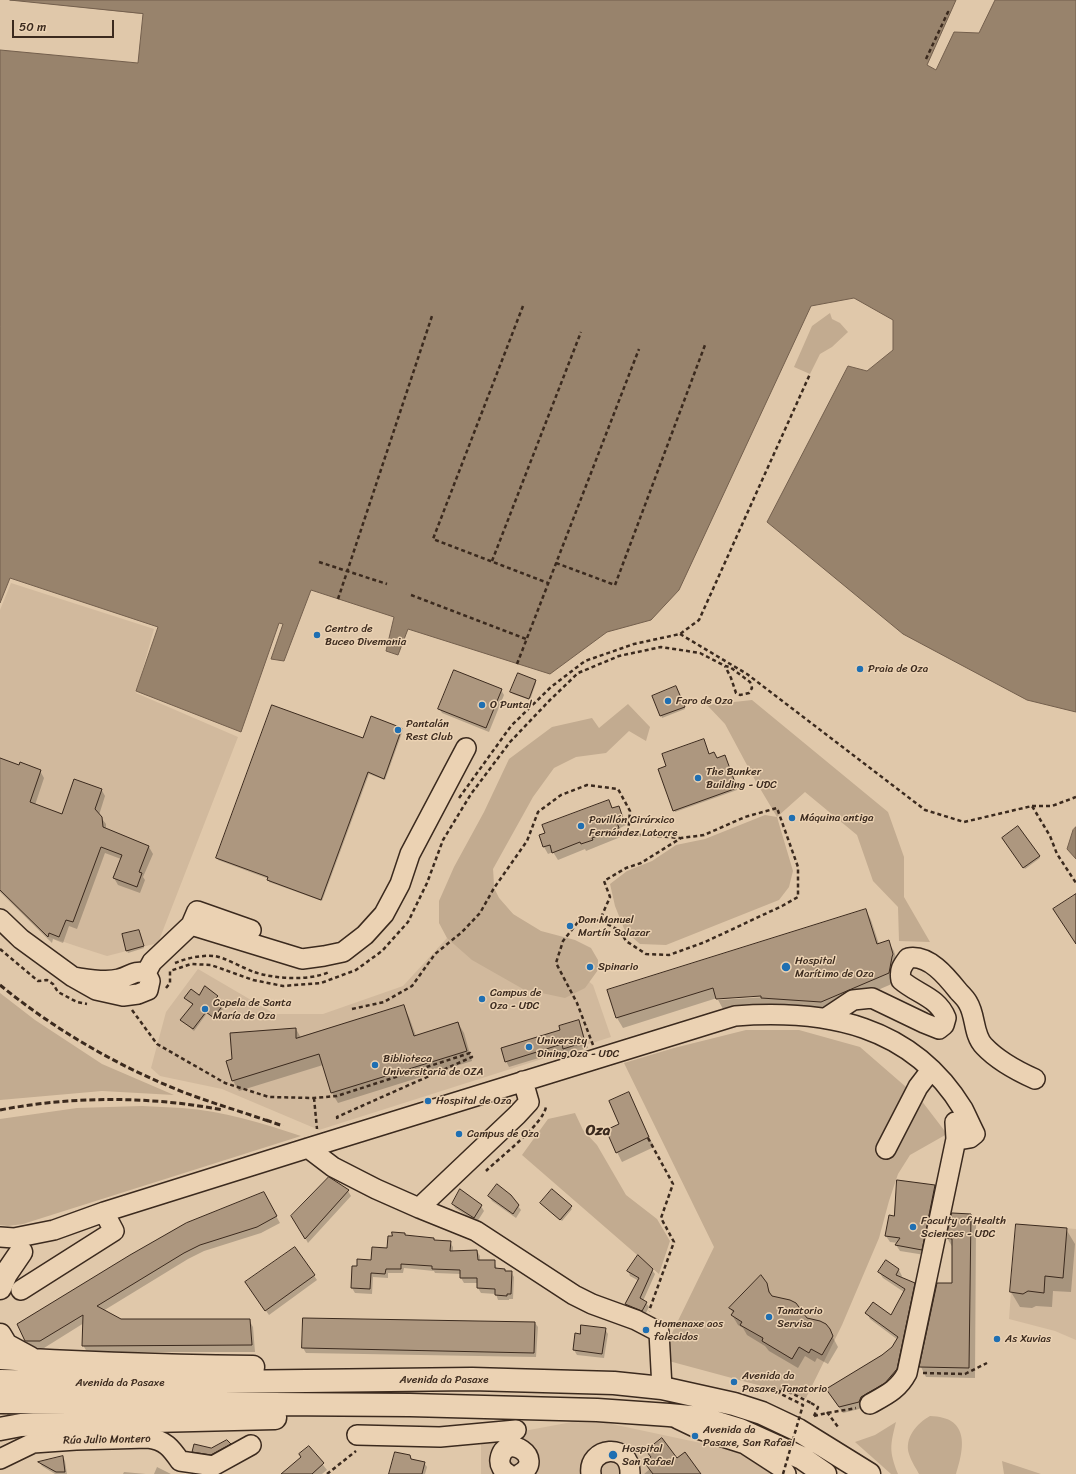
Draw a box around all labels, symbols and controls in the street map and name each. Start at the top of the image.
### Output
scale bar [14,12,116,38]
text: 50 m [19,16,46,38]
place label: Centro de Buceo Divemania [325,622,406,648]
marker: Centro de Buceo Divemania [312,630,322,640]
place label: Praia de Oza [868,662,928,676]
marker: Praia de Oza [855,664,865,674]
place label: Faro de Oza [676,694,733,708]
marker: Faro de Oza [663,696,673,706]
place label: O Puntal [490,698,532,712]
marker: O Puntal [477,700,487,710]
place label: Pantalán Rest Club [406,717,453,743]
marker: Pantalán Rest Club [393,725,403,735]
place label: The Bunker Building - UDC [706,765,777,791]
marker: The Bunker Building - UDC [693,773,703,783]
place label: Máquina antiga [800,811,873,825]
place label: Pavillón Cirúrxico Fernández Latorre [589,813,677,839]
marker: Máquina antiga [787,813,797,823]
marker: Pavillón Cirúrxico Fernández Latorre [576,821,586,831]
place label: Don Manuel Martín Salazar [578,913,650,939]
marker: Don Manuel Martín Salazar [565,921,575,931]
place label: Hospital Marítimo de Oza [795,954,874,980]
place label: Spinario [598,960,638,974]
marker: Hospital Marítimo de Oza [780,961,792,973]
marker: Spinario [585,962,595,972]
place label: Campus de Oza - UDC [490,986,541,1012]
marker: Campus de Oza - UDC [477,994,487,1004]
place label: Capela de Santa María de Oza [213,996,291,1022]
marker: Capela de Santa María de Oza [200,1004,210,1014]
place label: University Dining Oza - UDC [537,1034,619,1060]
marker: University Dining Oza - UDC [524,1042,534,1052]
place label: Biblioteca Universitaria de OZA [383,1052,483,1078]
marker: Biblioteca Universitaria de OZA [370,1060,380,1070]
place label: Hospital de Oza [436,1094,511,1108]
marker: Hospital de Oza [423,1096,433,1106]
district label: Oza [586,1122,610,1140]
place label: Campus de Oza [467,1127,539,1141]
marker: Campus de Oza [454,1129,464,1139]
place label: Faculty of Health Sciences - UDC [921,1214,1006,1240]
marker: Faculty of Health Sciences - UDC [908,1222,918,1232]
place label: Tanatorio Servisa [777,1304,822,1330]
marker: Tanatorio Servisa [764,1312,774,1322]
place label: Homenaxe aos falecidos [654,1317,723,1343]
marker: Homenaxe aos falecidos [641,1325,651,1335]
place label: As Xuvias [1005,1332,1051,1346]
marker: As Xuvias [992,1334,1002,1344]
place label: Avenida da Pasaxe, Tanatorio [742,1369,827,1395]
street label: Avenida da Pasaxe [399,1373,489,1387]
street label: Avenida da Pasaxe [75,1376,165,1390]
marker: Avenida da Pasaxe, Tanatorio [729,1377,739,1387]
place label: Avenida da Pasaxe, San Rafael [703,1423,795,1449]
marker: Avenida da Pasaxe, San Rafael [690,1431,700,1441]
street label: Rúa Julio Montero [63,1433,151,1447]
place label: Hospital San Rafael [622,1442,674,1468]
marker: Hospital San Rafael [607,1449,619,1461]

